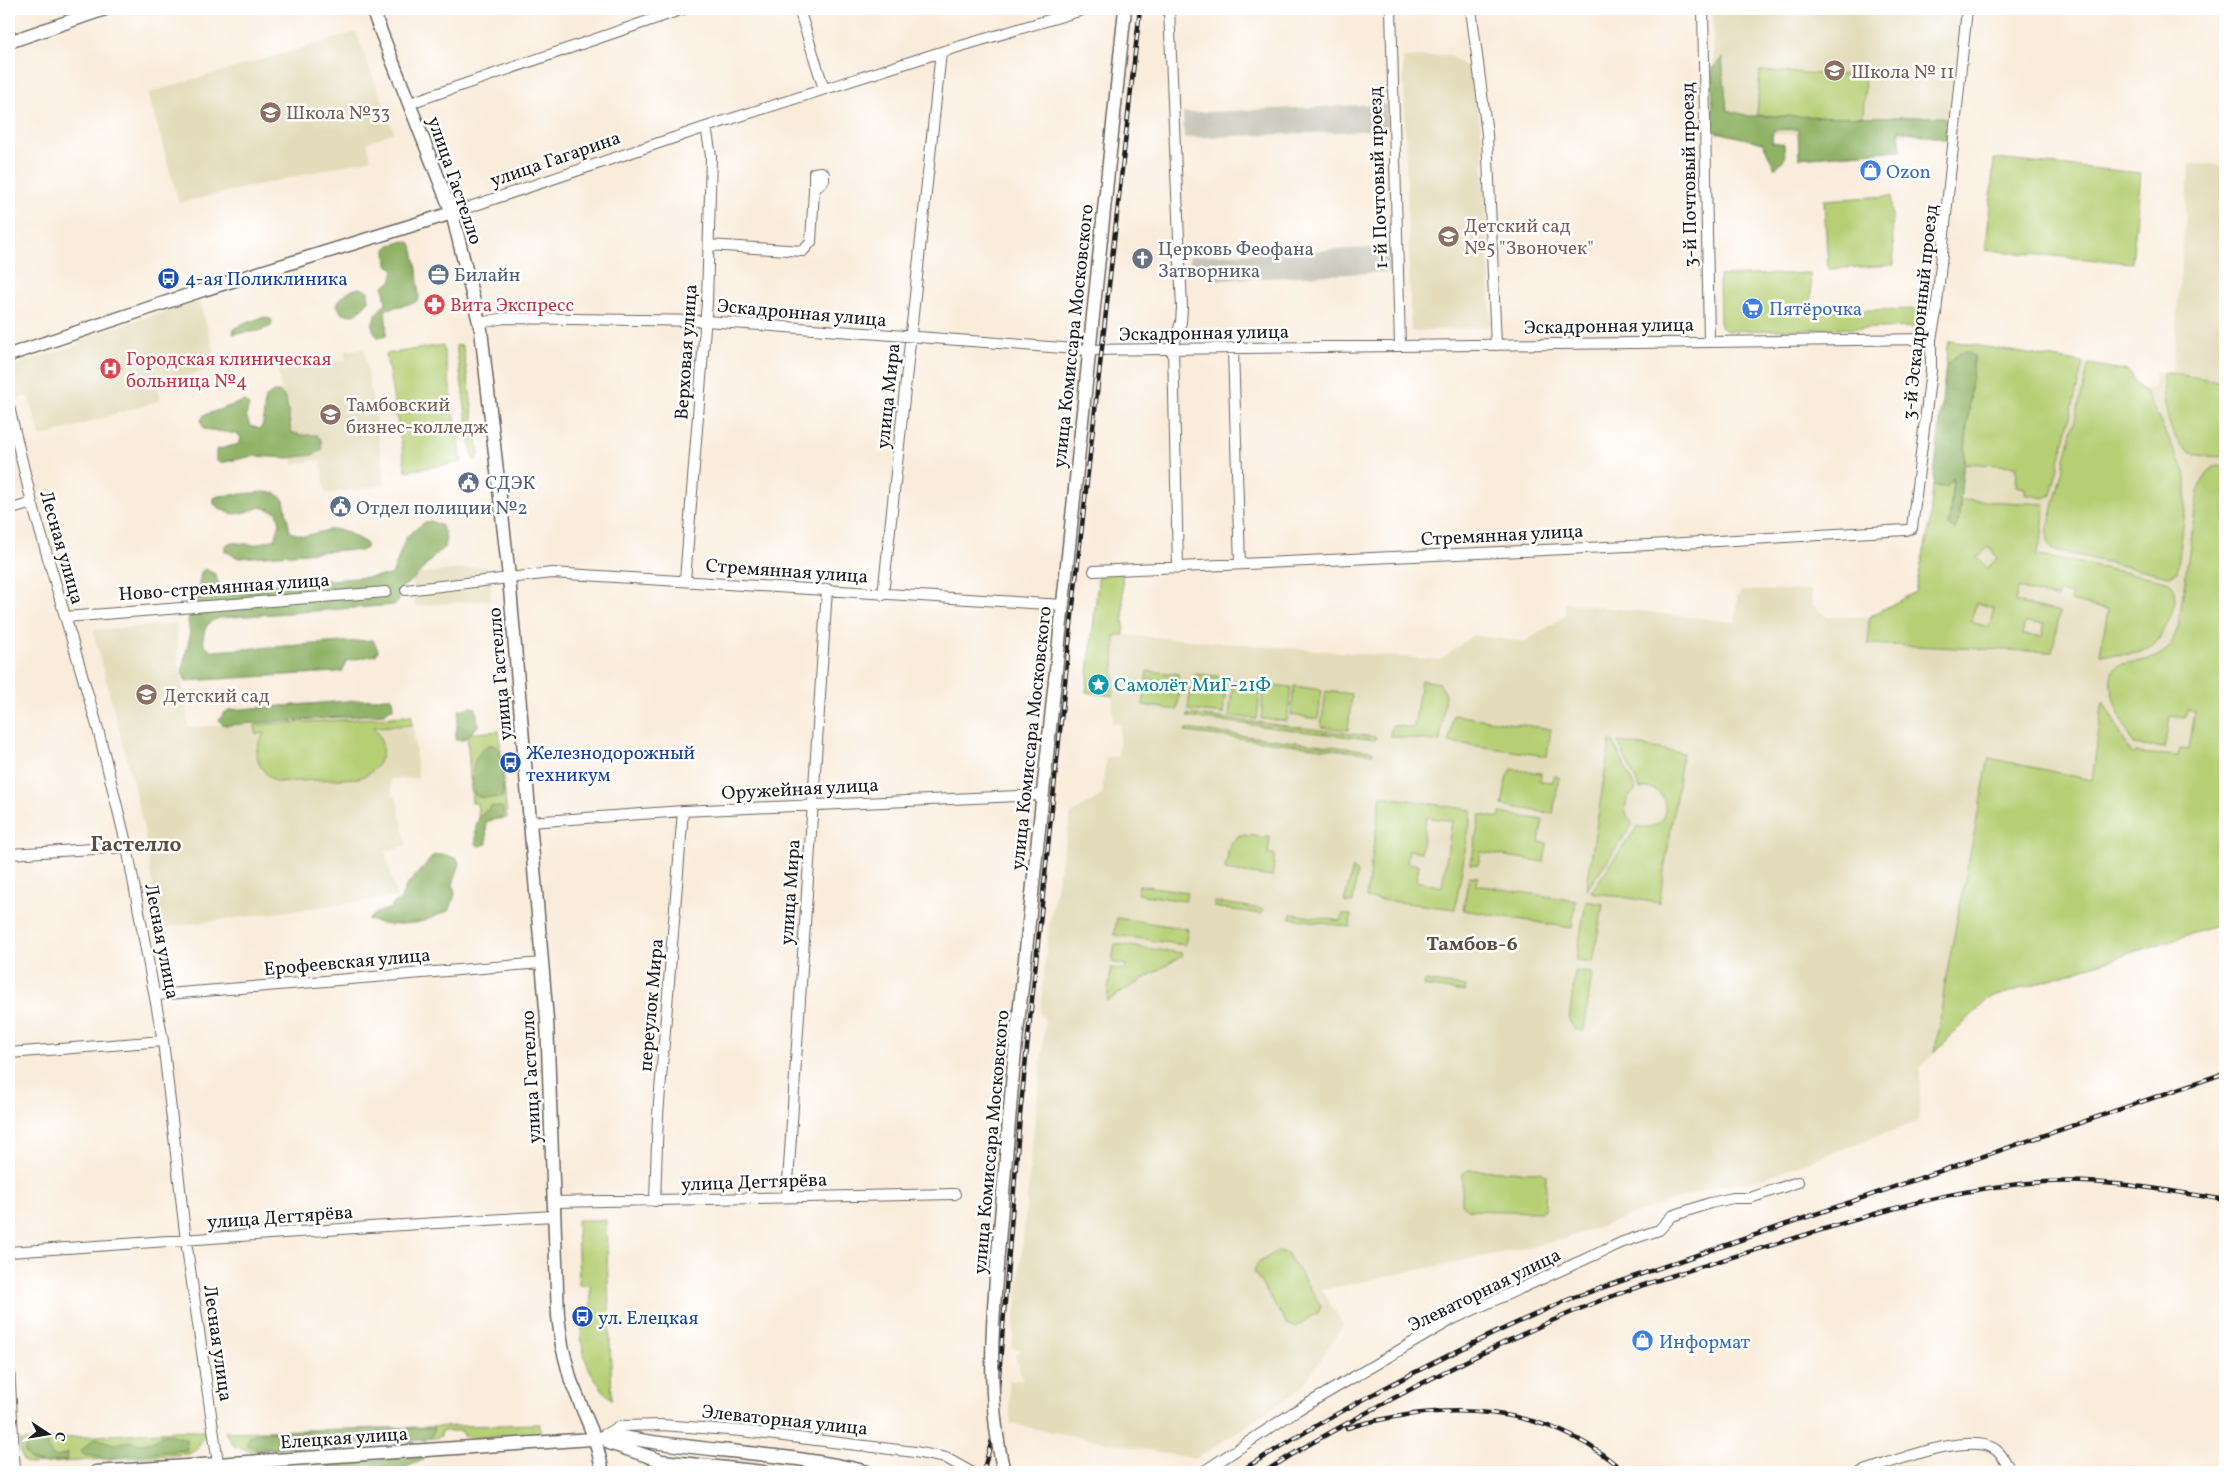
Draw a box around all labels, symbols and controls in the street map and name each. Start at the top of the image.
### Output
school or university icon: Школа № 11 [1823,59,1847,83]
place label: Школа № 11 [1851,60,1955,86]
street label: 3-й Почтовый проезд [1675,82,1705,268]
street label: 1-й Почтовый проезд [1363,86,1395,270]
school or university icon: Школа №33 [258,100,282,124]
place label: Школа №33 [286,101,390,127]
street label: улица Гастелло [420,113,488,248]
street label: улица Гагарина [487,125,624,194]
shop icon: Ozon [1858,159,1882,183]
place label: Ozon [1886,160,1931,186]
street label: улица Комиссара Московского [1047,203,1101,470]
street label: 3-й Эскадронный проезд [1897,203,1945,421]
place label: Детский сад №5 "Звоночек" [1464,214,1594,262]
school or university icon: Детский сад №5 "Звоночек" [1436,224,1460,248]
place label: Церковь Феофана Затворника [1158,237,1314,285]
church icon: Церковь Феофана Затворника [1130,247,1154,271]
office icon: Билайн [426,262,450,286]
place label: Билайн [454,263,520,289]
bus stop icon: 4-ая Поликлиника [157,266,181,290]
place label: 4-ая Поликлиника [185,267,348,293]
street label: Верховая улица [669,283,705,421]
pharmacy icon: Вита Экспресс [422,292,446,316]
place label: Вита Экспресс [450,293,574,319]
street label: Эскадронная улица [716,294,888,334]
supermarket icon: Пятёрочка [1741,296,1765,320]
place label: Пятёрочка [1769,297,1862,323]
street label: Эскадронная улица [1524,313,1694,341]
street label: Эскадронная улица [1119,320,1289,348]
street label: улица Мира [871,342,907,450]
place label: Городская клиническая больница №4 [126,347,331,395]
hospital icon: Городская клиническая больница №4 [98,357,122,381]
place label: Тамбовский бизнес-колледж [346,393,488,441]
school or university icon: Тамбовский бизнес-колледж [318,403,342,427]
public building icon: СДЭК [457,470,481,494]
place label: СДЭК [485,471,535,497]
street label: Лесная улица [32,488,90,608]
public building icon: Отдел полиции №2 [328,495,352,519]
place label: Отдел полиции №2 [356,496,528,522]
street label: Стремянная улица [1420,519,1584,553]
street label: Стремянная улица [705,553,869,591]
street label: Ново-стремянная улица [118,568,331,608]
street label: улица Комиссара Московского [1005,605,1059,872]
street label: улица Гастелло [482,606,520,742]
place icon: Самолёт МиГ-21Ф [1086,672,1110,696]
place label: Самолёт МиГ-21Ф [1114,673,1271,699]
school or university icon: Детский сад [135,683,159,707]
place label: Детский сад [163,684,270,710]
place label: Железнодорожный техникум [526,741,695,789]
bus stop icon: Железнодорожный техникум [498,751,522,775]
street label: Оружейная улица [721,773,879,807]
district label: Гастелло [90,831,182,860]
street label: улица Мира [774,838,808,946]
street label: Лесная улица [137,881,185,1001]
district label: Тамбов-6 [1426,931,1518,959]
street label: переулок Мира [633,938,671,1073]
street label: Ерофеевская улица [263,943,432,983]
street label: улица Гастелло [516,1009,548,1144]
street label: улица Комиссара Московского [967,1009,1017,1276]
street label: улица Дегтярёва [681,1167,828,1199]
street label: улица Дегтярёва [206,1200,354,1236]
street label: Элеваторная улица [1404,1243,1566,1339]
street label: Лесная улица [196,1283,238,1403]
bus stop icon: ул. Елецкая [570,1305,594,1329]
place label: ул. Елецкая [598,1306,699,1332]
shop icon: Информат [1631,1329,1655,1353]
place label: Информат [1659,1330,1750,1356]
street label: Элеваторная улица [700,1399,869,1443]
north arrow [22,1408,72,1458]
street label: Елецкая улица [279,1422,409,1456]
text: С [49,1430,69,1443]

